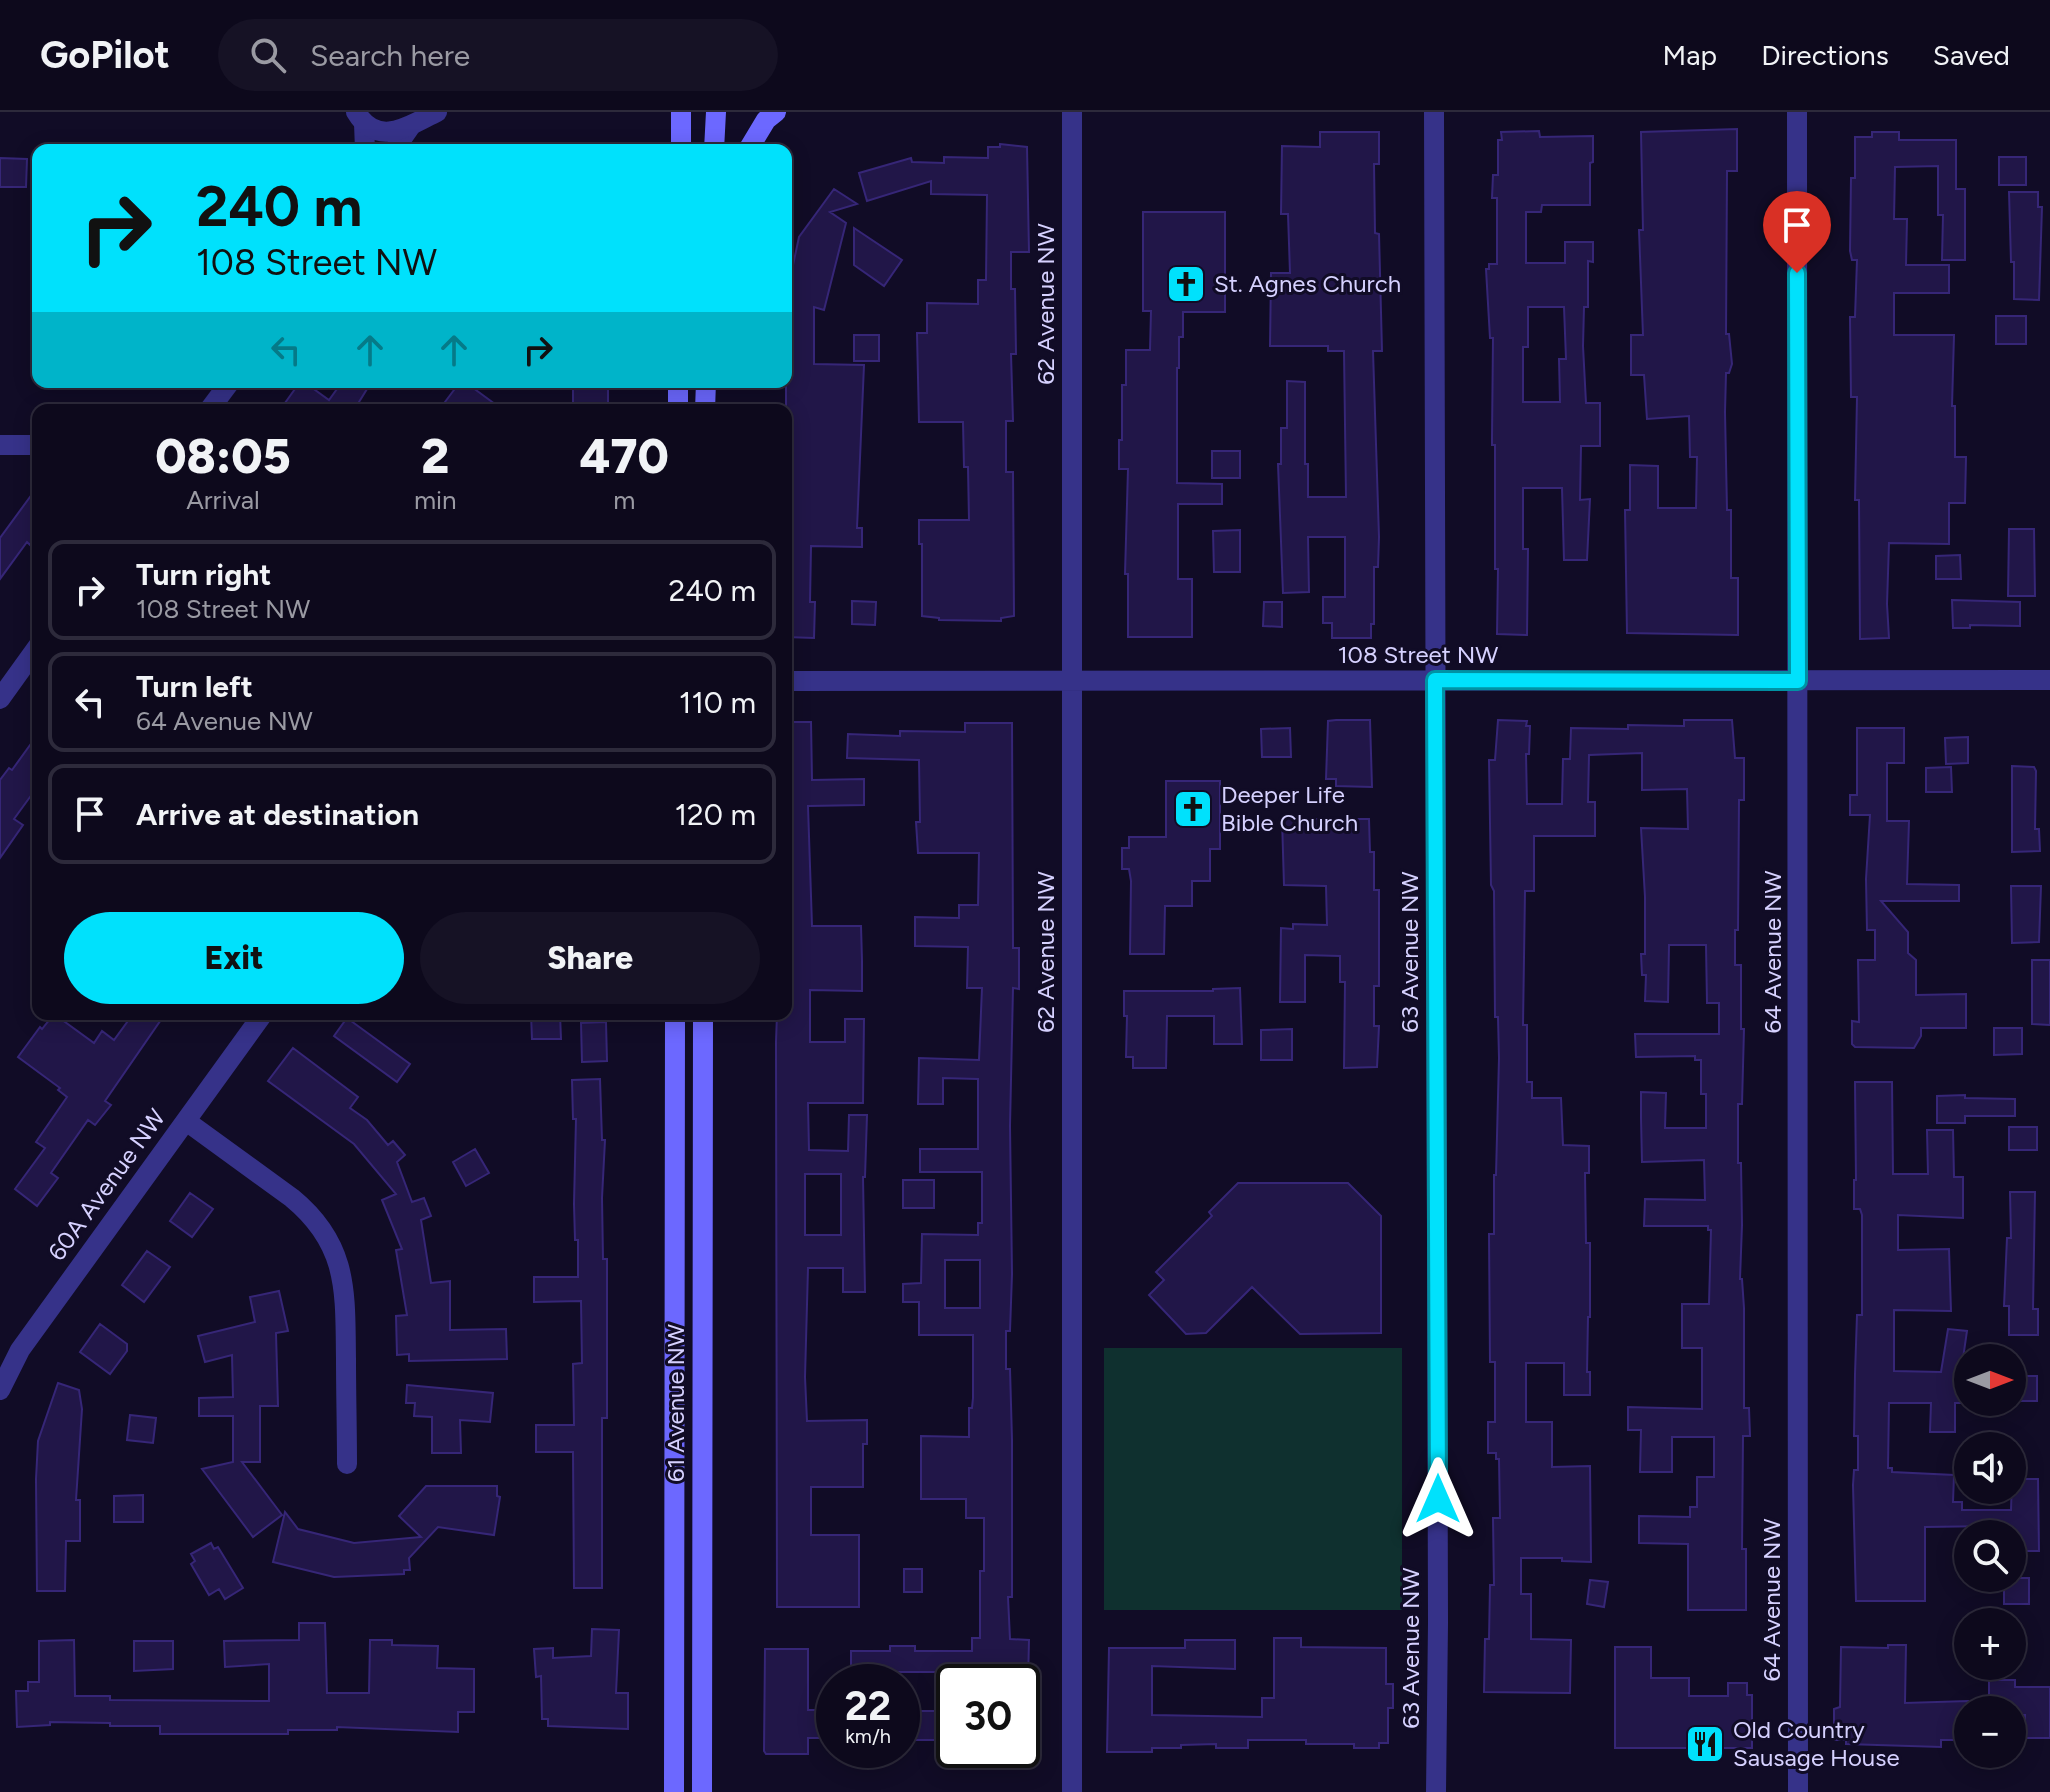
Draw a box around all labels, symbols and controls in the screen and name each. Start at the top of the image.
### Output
search box [218,19,778,91]
text: GoPilot [40,32,170,78]
icon: search [246,33,290,77]
text: Search here [310,37,470,74]
text: Map [1663,38,1717,72]
text: Directions [1761,38,1889,72]
text: Saved [1933,38,2010,72]
text: 240 m [196,173,362,240]
icon: right [64,176,168,280]
pin [1763,191,1831,273]
icon: arrive [1775,203,1819,247]
street label: 62 Avenue NW [1031,223,1060,385]
text: 108 Street NW [196,241,437,284]
church icon: St. Agnes Church [1165,263,1207,305]
place label: St. Agnes Church [1214,269,1401,298]
icon: left [264,328,308,372]
icon: ahead [348,328,392,372]
icon: ahead [432,328,476,372]
icon: right [516,328,560,372]
text: 08:05 [155,427,291,485]
text: 2 [421,427,449,485]
text: 470 [580,427,669,485]
text: Arrival [186,484,260,516]
text: min [414,484,457,516]
text: m [613,484,635,516]
text: Turn right [136,556,271,593]
icon: right [68,568,112,612]
text: 240 m [668,572,756,609]
text: 108 Street NW [136,593,310,625]
street label: 108 Street NW [1338,640,1498,669]
text: Turn left [136,668,253,705]
icon: left [68,680,112,724]
text: 110 m [679,684,756,721]
text: 64 Avenue NW [136,705,313,737]
place label: Deeper Life Bible Church [1221,780,1358,837]
church icon: Deeper Life Bible Church [1172,788,1214,830]
icon: arrive [68,792,112,836]
text: Arrive at destination [136,796,419,833]
text: 120 m [675,796,756,833]
street label: 64 Avenue NW [1758,870,1787,1034]
street label: 62 Avenue NW [1031,871,1060,1033]
street label: 63 Avenue NW [1395,871,1424,1033]
button: Exit [64,912,404,1004]
button: Share [420,912,760,1004]
street label: 60A Avenue NW [42,1103,171,1266]
street label: 61 Avenue NW [661,1324,690,1482]
north arrow [1954,1344,2026,1416]
map controls [1954,1344,2026,1768]
button: sound [1954,1432,2026,1504]
position arrow [1396,1457,1480,1541]
street label: 64 Avenue NW [1757,1518,1786,1682]
button: search [1954,1520,2026,1592]
street label: 63 Avenue NW [1396,1567,1425,1729]
button: + [1954,1608,2026,1680]
speed limit sign: 30 [936,1664,1040,1768]
text: 22 [845,1682,891,1730]
button: − [1954,1696,2026,1768]
place label: Old Country Sausage House [1733,1715,1900,1772]
restaurant icon: Old Country Sausage House [1684,1723,1726,1765]
text: km/h [845,1724,891,1748]

